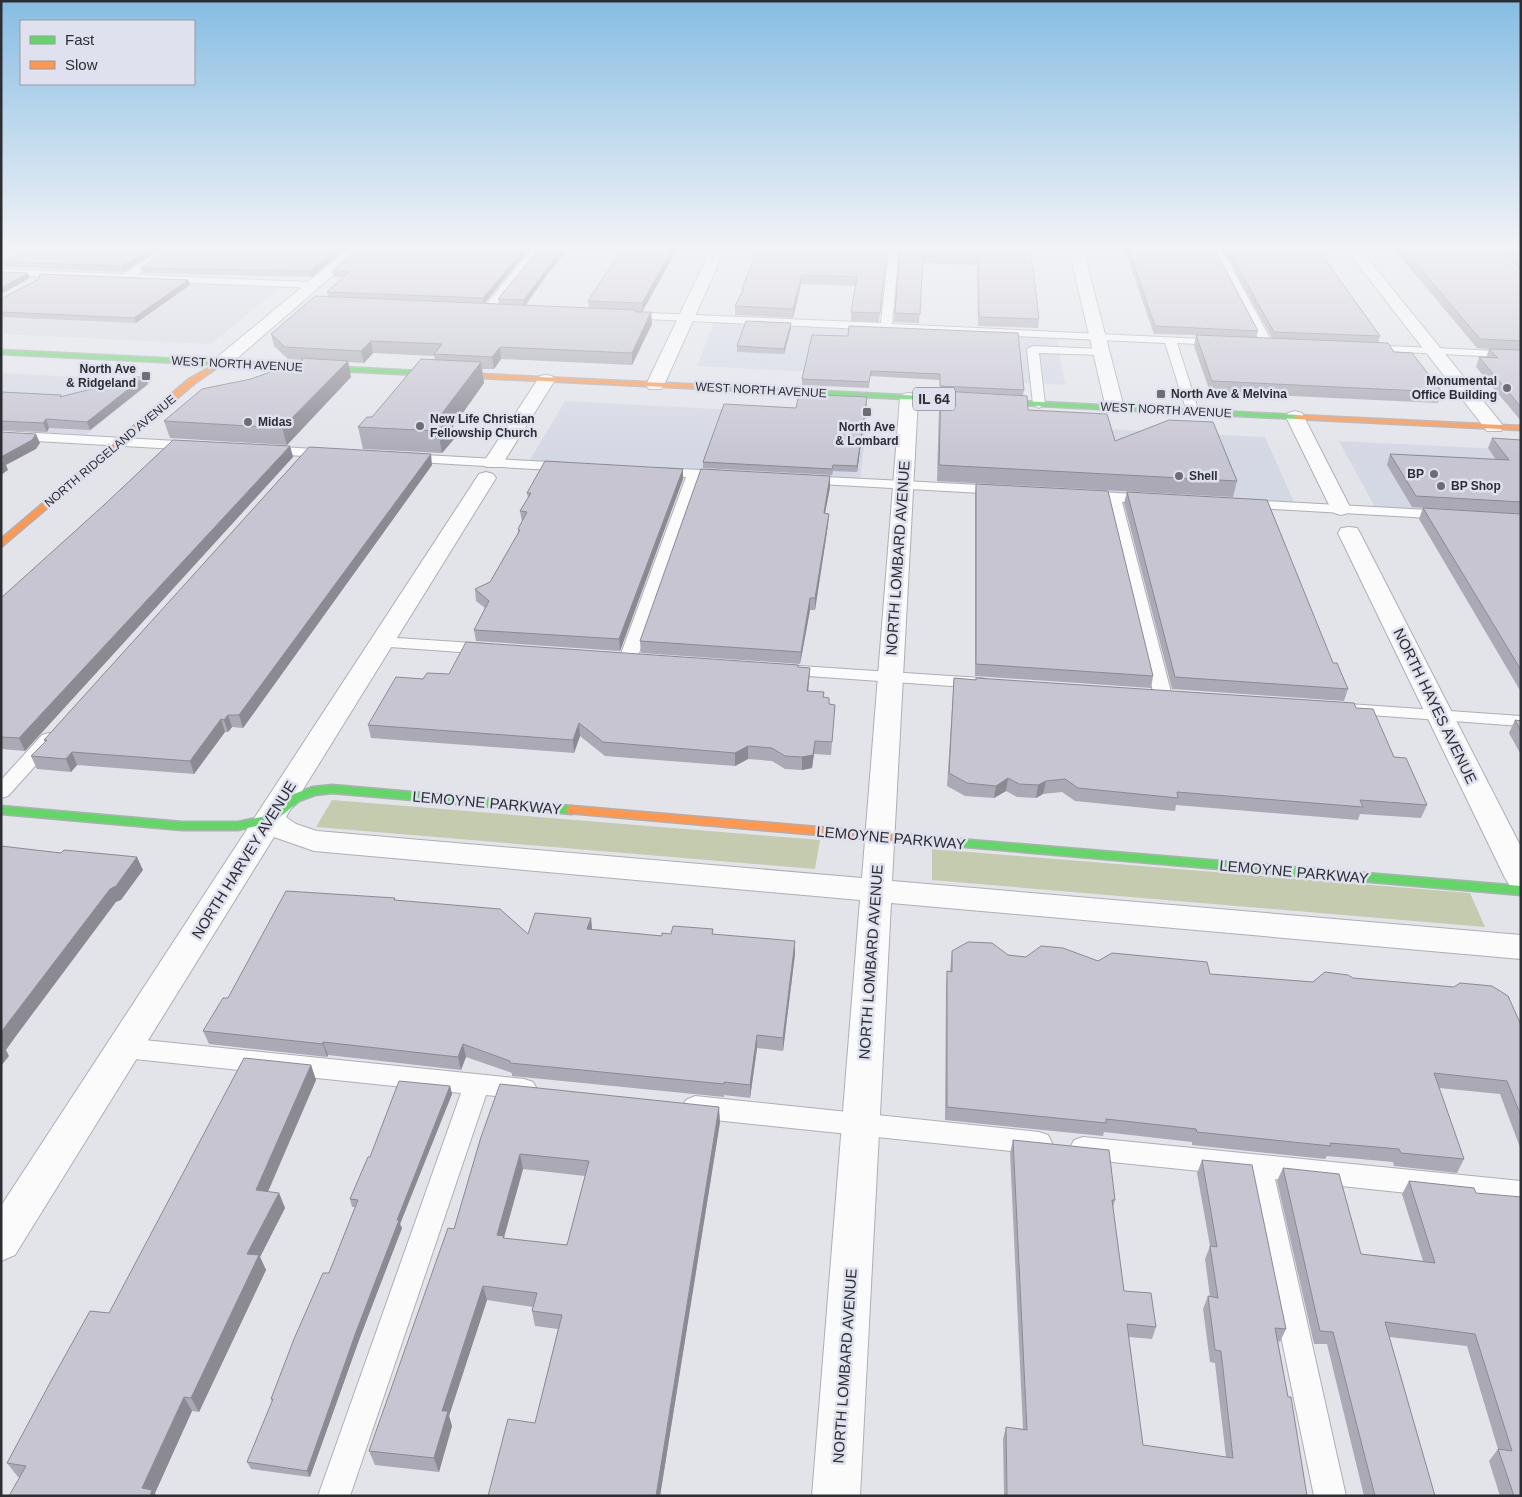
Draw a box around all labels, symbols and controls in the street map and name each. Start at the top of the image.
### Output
legend [20,20,195,85]
text: Fast [65,31,95,48]
text: Slow [65,56,98,73]
street label: WEST NORTH AVENUE [171,354,303,374]
place label: North Ave & Ridgeland [66,362,136,390]
marker: North Ave & Ridgeland [140,370,152,382]
place label: Monumental Office Building [1412,374,1497,402]
street label: WEST NORTH AVENUE [695,380,827,400]
marker: Monumental Office Building [1501,382,1513,394]
place label: North Ave & Melvina [1171,387,1287,401]
road number: IL 64 [913,388,955,410]
marker: North Ave & Melvina [1155,388,1167,400]
street label: NORTH RIDGELAND AVENUE [42,392,178,510]
street label: WEST NORTH AVENUE [1100,400,1232,420]
marker: North Ave & Lombard [861,406,873,418]
place label: New Life Christian Fellowship Church [430,412,537,440]
place label: Midas [258,415,292,429]
marker: Midas [242,416,254,428]
marker: New Life Christian Fellowship Church [414,420,426,432]
place label: North Ave & Lombard [835,420,899,448]
street label: NORTH LOMBARD AVENUE [882,460,913,656]
place label: BP [1407,467,1424,481]
marker: BP [1428,468,1440,480]
place label: Shell [1189,469,1218,483]
marker: Shell [1173,470,1185,482]
place label: BP Shop [1451,479,1501,493]
marker: BP Shop [1435,480,1447,492]
street label: NORTH HAYES AVENUE [1390,625,1481,786]
street label: NORTH HARVEY AVENUE [188,778,299,942]
street label: LEMOYNE PARKWAY [412,788,562,817]
street label: LEMOYNE PARKWAY [816,823,966,852]
street label: LEMOYNE PARKWAY [1219,857,1369,886]
street label: NORTH LOMBARD AVENUE [855,864,886,1060]
street label: NORTH LOMBARD AVENUE [829,1268,860,1464]

